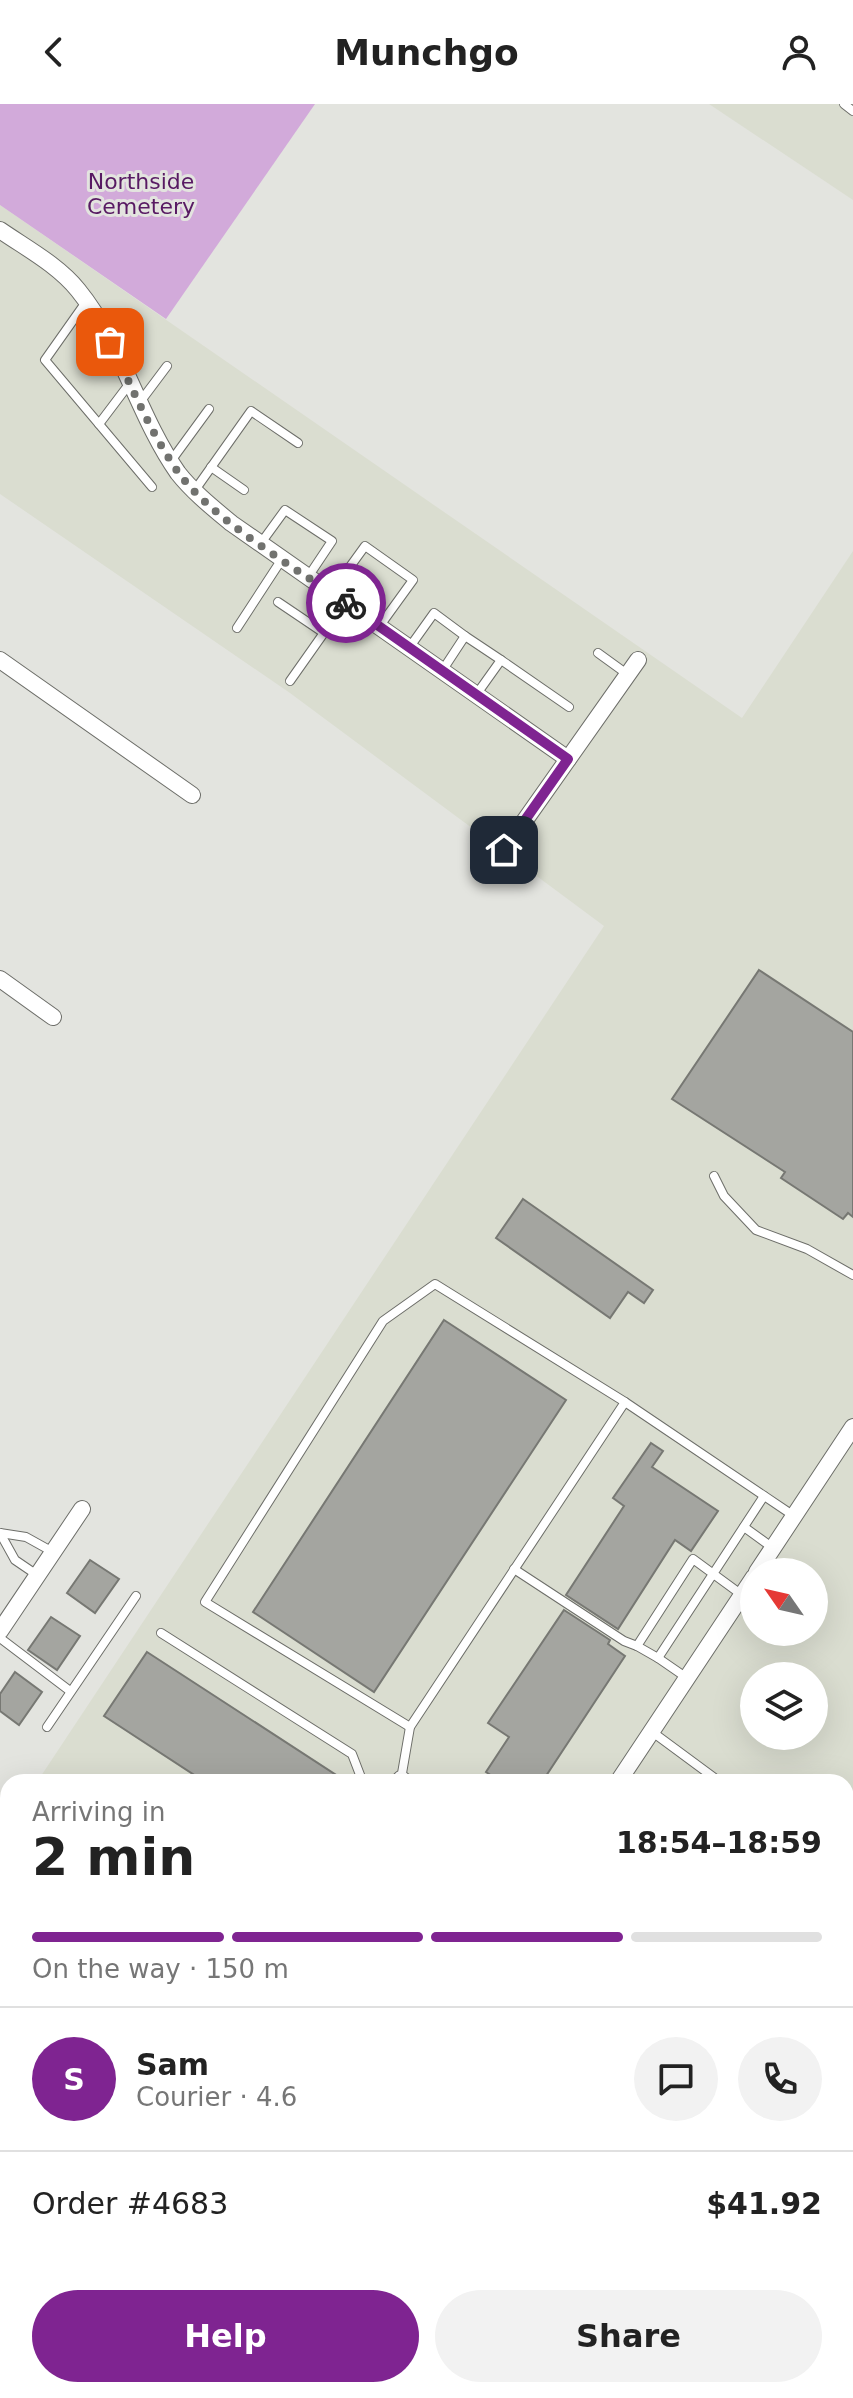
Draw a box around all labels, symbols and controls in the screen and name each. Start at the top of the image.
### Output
icon: back [32,30,76,74]
icon: person [777,30,821,74]
text: Munchgo [334,32,519,73]
park label: Northside Cemetery [87,169,195,219]
pin [76,308,144,376]
icon: bag [88,320,132,364]
courier [306,563,386,643]
icon: bike [324,581,368,625]
pin [470,816,538,884]
icon: home [482,828,526,872]
north arrow [740,1558,828,1646]
map controls [740,1558,828,1750]
button: layers [740,1662,828,1750]
text: Arriving in [32,1797,166,1827]
text: 18:54–18:59 [616,1825,822,1860]
text: 2 min [32,1827,195,1887]
text: On the way · 150 m [32,1954,289,1984]
button: chat [634,2037,718,2121]
button: phone [738,2037,822,2121]
text: Sam [136,2047,209,2082]
text: S [63,2062,85,2097]
text: Courier · 4.6 [136,2082,297,2112]
text: Order #4683 [32,2186,228,2221]
text: $41.92 [706,2186,822,2221]
button: Help [32,2290,419,2382]
button: Share [435,2290,822,2382]

